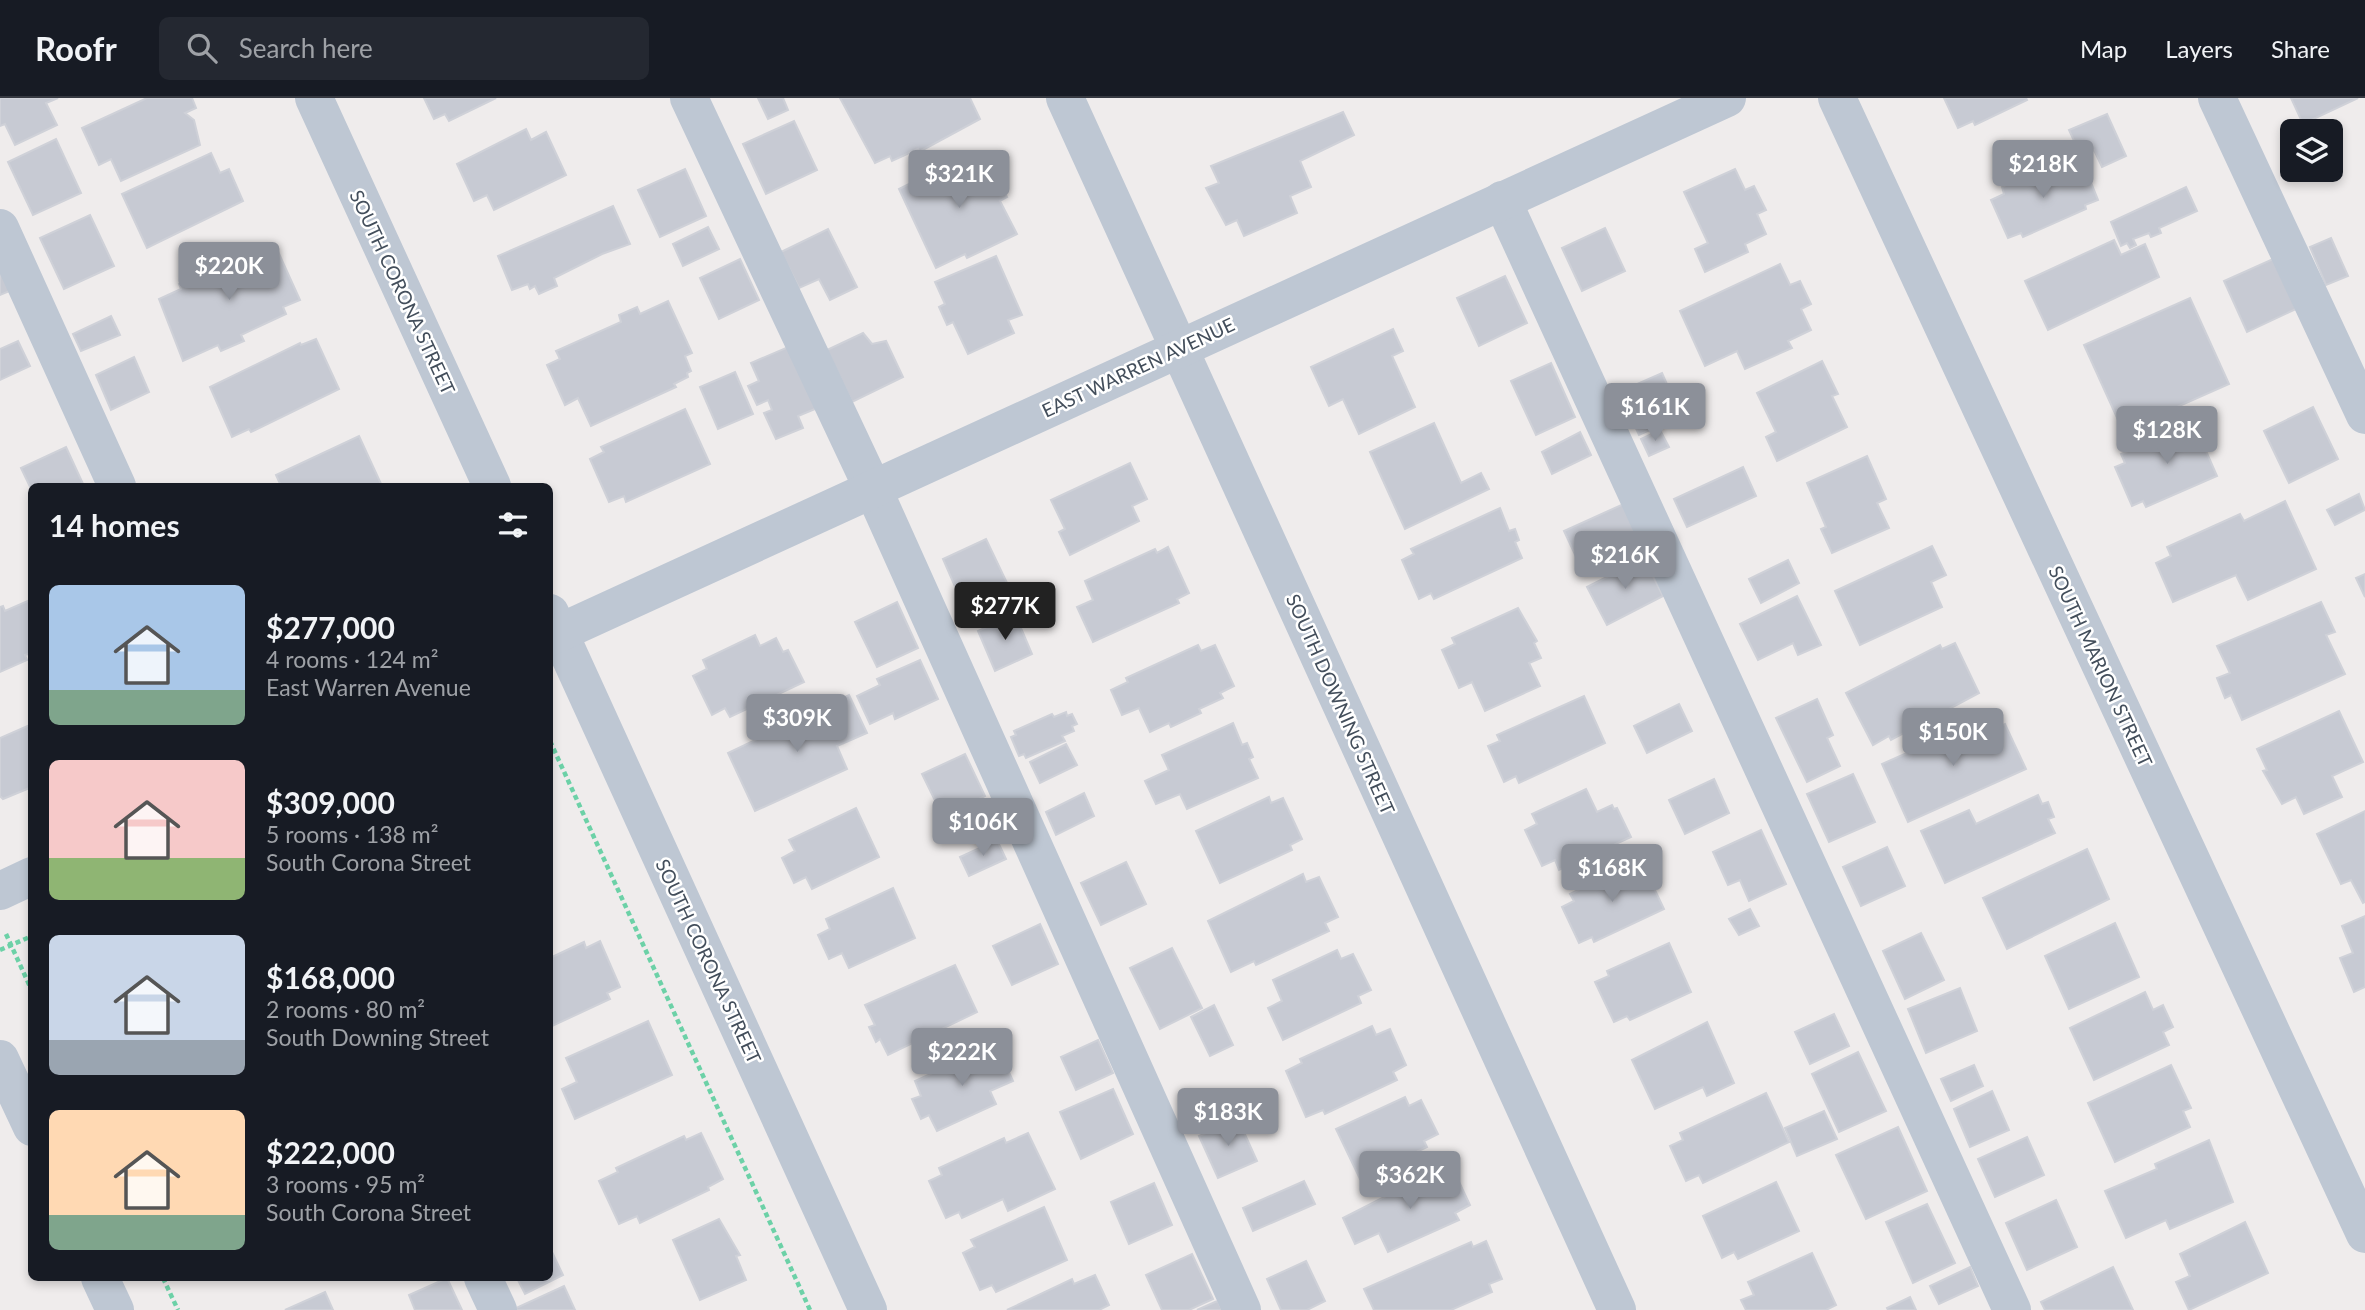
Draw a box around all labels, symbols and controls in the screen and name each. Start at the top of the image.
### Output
search box [159,17,649,80]
text: Roofr [35,28,117,68]
icon: search [183,29,221,67]
text: Search here [239,32,373,64]
text: Map [2080,34,2127,63]
text: Layers [2165,34,2233,63]
text: Share [2271,34,2330,63]
map controls [2280,119,2343,182]
button: layers [2280,119,2343,182]
pin: $218K [1994,140,2092,200]
text: $218K [2008,149,2078,177]
pin: $321K [910,150,1008,210]
text: $321K [924,159,994,187]
street label: SOUTH CORONA STREET [345,186,461,398]
pin: $220K [180,242,278,302]
text: $220K [194,251,264,279]
street label: EAST WARREN AVENUE [1038,312,1238,422]
pin: $161K [1606,384,1704,443]
text: $161K [1620,392,1690,420]
pin: $128K [2118,406,2216,466]
text: $128K [2132,415,2202,443]
icon: filters [494,506,532,544]
text: 14 homes [49,507,180,543]
pin: $216K [1576,532,1674,591]
text: $216K [1590,540,1660,568]
street label: SOUTH MARION STREET [2044,562,2158,770]
pin: $277K [956,582,1054,642]
street label: SOUTH DOWNING STREET [1282,590,1400,818]
text: $277K [970,591,1040,619]
text: $277,000 [266,609,395,645]
icon: home [105,613,189,697]
text: 4 rooms · 124 m² [266,645,438,673]
text: East Warren Avenue [266,673,471,701]
pin: $309K [748,694,846,754]
text: $309K [762,703,832,731]
pin: $150K [1904,708,2002,768]
text: $150K [1918,717,1988,745]
text: $309,000 [266,784,395,820]
icon: home [105,788,189,872]
pin: $106K [934,798,1032,858]
text: $106K [948,807,1018,835]
text: 5 rooms · 138 m² [266,820,438,848]
pin: $168K [1563,844,1661,904]
text: South Corona Street [266,848,471,876]
text: $168K [1577,853,1647,881]
street label: SOUTH CORONA STREET [651,855,767,1067]
text: $168,000 [266,959,395,995]
icon: home [105,963,189,1047]
text: 2 rooms · 80 m² [266,995,425,1023]
text: South Downing Street [266,1023,489,1051]
pin: $222K [913,1028,1011,1088]
text: $222K [927,1037,997,1065]
pin: $183K [1179,1088,1277,1148]
text: $183K [1193,1097,1263,1125]
text: $222,000 [266,1134,395,1170]
icon: home [105,1138,189,1222]
pin: $362K [1361,1152,1459,1211]
text: $362K [1375,1160,1445,1188]
text: 3 rooms · 95 m² [266,1170,425,1198]
text: South Corona Street [266,1198,471,1226]

